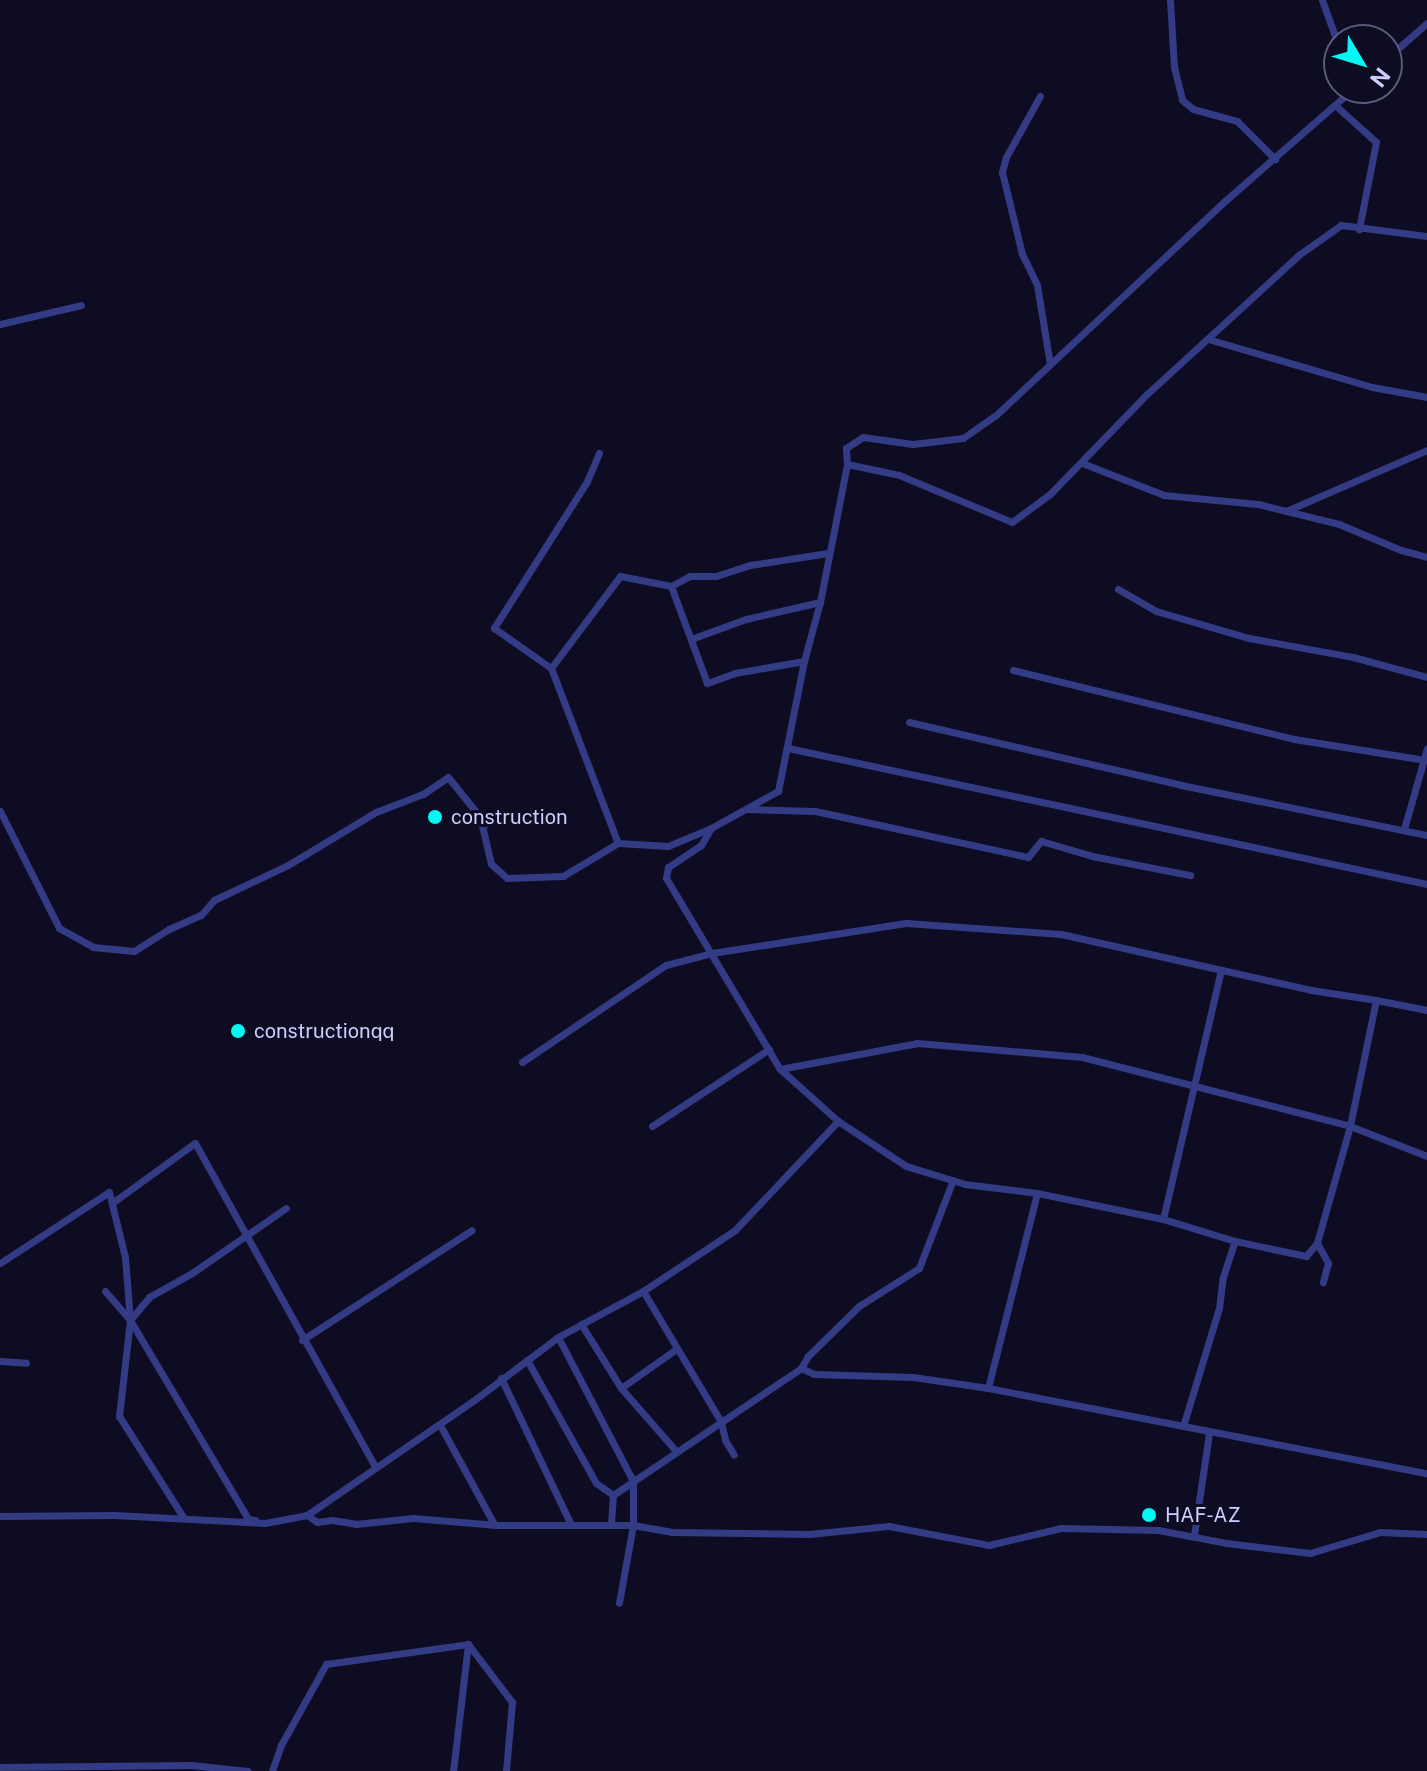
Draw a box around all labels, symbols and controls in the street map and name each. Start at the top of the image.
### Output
north arrow [1323,24,1403,104]
text: N [1365,63,1396,92]
place label: construction [451,805,568,829]
marker: construction [426,808,444,826]
place label: constructionqq [254,1019,394,1043]
marker: constructionqq [229,1022,247,1040]
place label: HAF-AZ [1165,1503,1240,1527]
marker: HAF-AZ [1140,1506,1158,1524]

